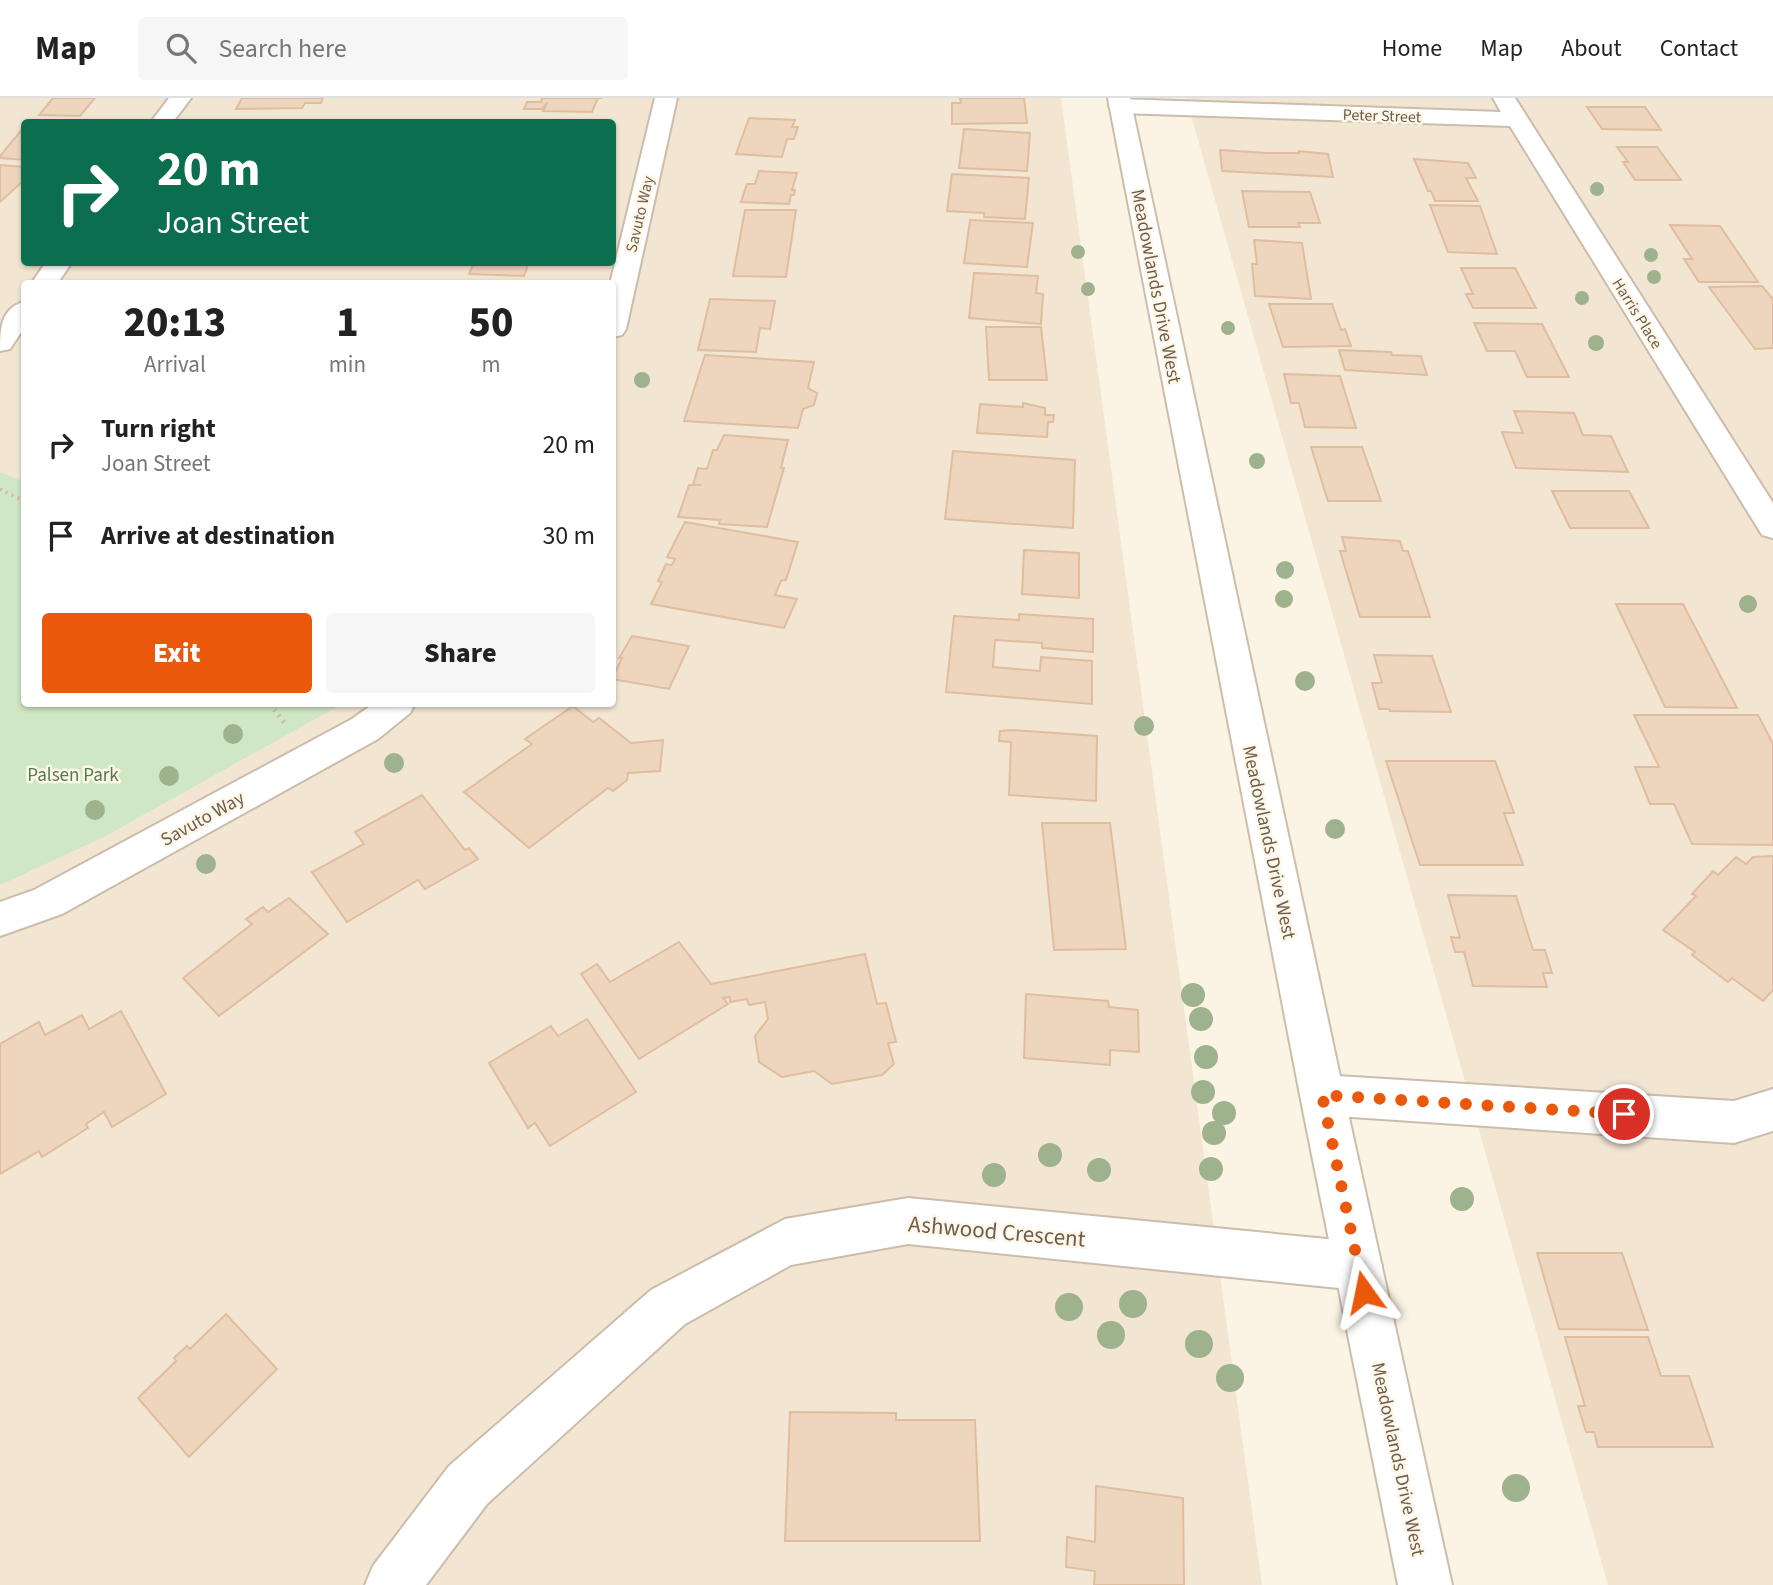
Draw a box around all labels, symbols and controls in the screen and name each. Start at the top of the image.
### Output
search box [138,17,628,80]
text: Map [35,25,96,72]
icon: search [162,29,200,67]
text: Search here [218,30,347,67]
text: Home [1382,31,1442,66]
text: Map [1480,31,1523,66]
text: About [1561,31,1622,66]
text: Contact [1660,31,1738,66]
street label: Peter Street [1342,104,1422,128]
text: 20 m [157,135,261,205]
icon: right [42,147,133,238]
street label: Savuto Way [621,173,660,255]
street label: Meadowlands Drive West [1123,187,1188,386]
text: Joan Street [157,200,309,246]
street label: Harris Place [1607,274,1668,353]
text: 20:13 [124,293,226,353]
text: 1 [336,293,359,353]
text: 50 [469,293,513,353]
text: Arrival [144,348,206,381]
text: min [329,348,366,381]
text: m [481,348,501,381]
text: Turn right [101,410,216,447]
icon: right [42,426,80,464]
text: 20 m [542,426,595,463]
text: Joan Street [101,447,211,480]
icon: arrive [42,517,80,555]
text: Arrive at destination [101,517,335,554]
text: 30 m [542,517,595,554]
button: Exit [42,613,312,693]
button: Share [326,613,595,693]
street label: Meadowlands Drive West [1235,743,1302,942]
park label: Palsen Park [27,762,119,789]
street label: Savuto Way [156,785,250,853]
pin [1594,1084,1654,1144]
icon: arrive [1605,1095,1643,1133]
street label: Ashwood Crescent [907,1207,1087,1256]
position arrow [1327,1255,1401,1329]
street label: Meadowlands Drive West [1364,1360,1431,1559]

